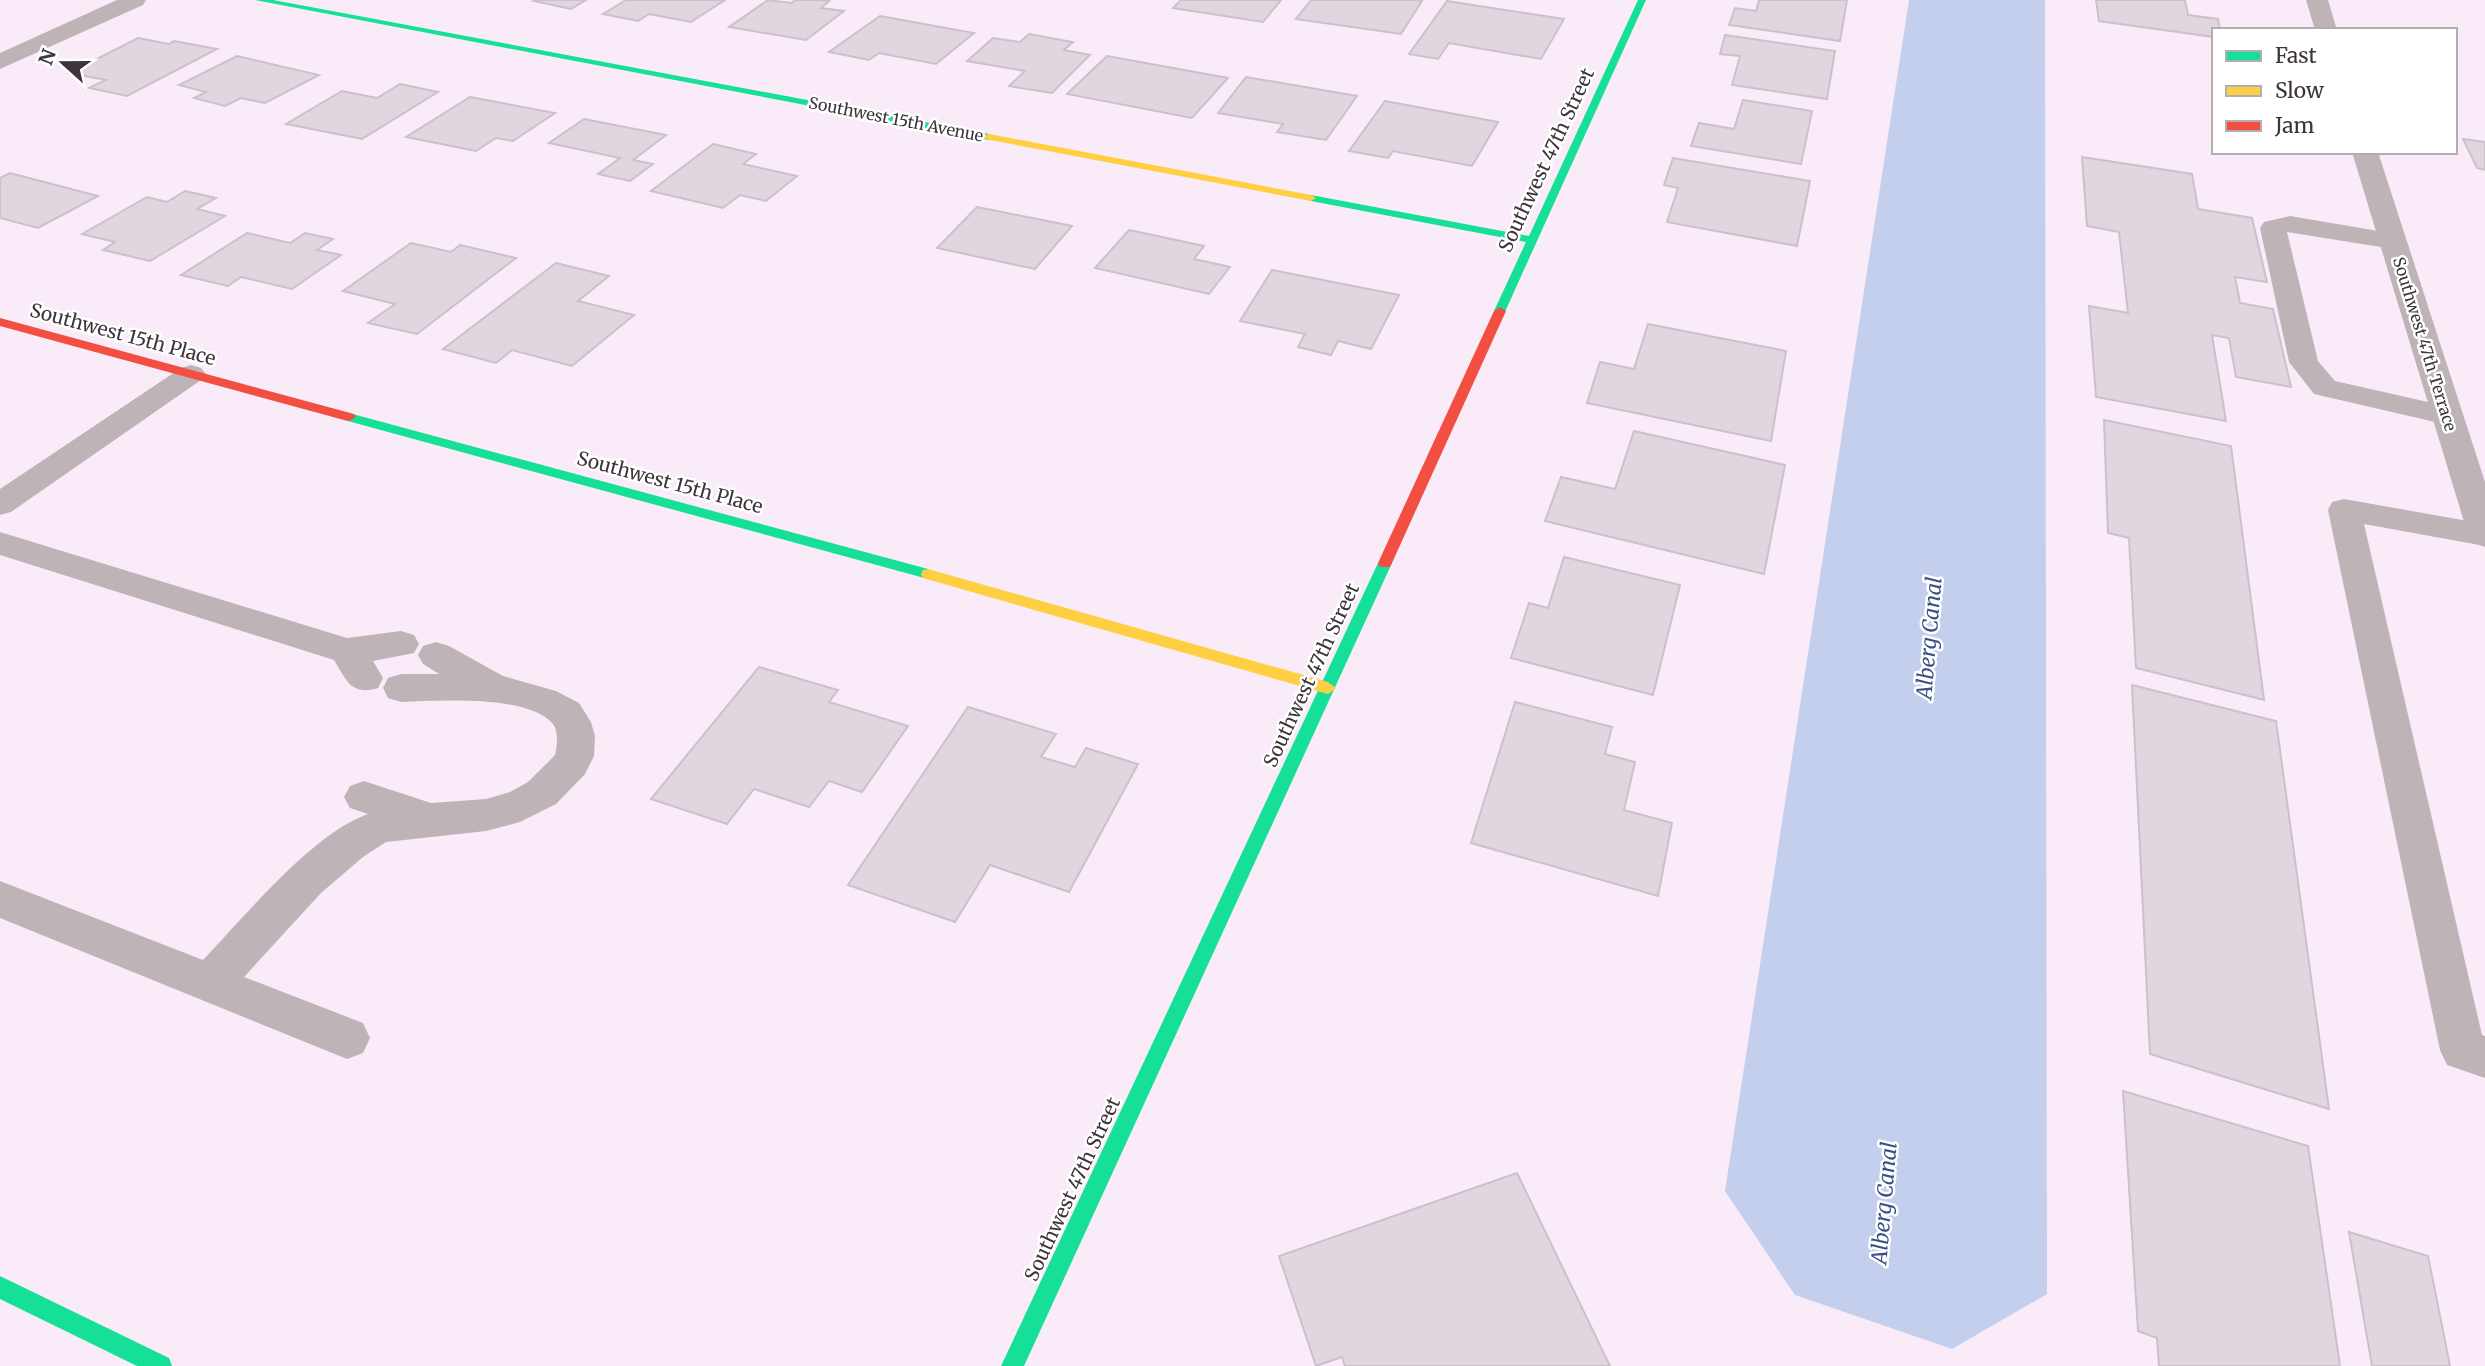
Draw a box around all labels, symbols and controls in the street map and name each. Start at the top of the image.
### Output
north arrow [28,28,98,98]
legend [2212,28,2457,154]
text: Fast [2275,42,2317,69]
text: N [33,46,61,68]
street label: Southwest 47th Street [1493,64,1599,256]
text: Slow [2275,77,2324,104]
street label: Southwest 15th Avenue [807,92,985,146]
text: Jam [2274,112,2314,139]
street label: Southwest 47th Terrace [2389,255,2461,433]
street label: Southwest 15th Place [27,298,219,370]
street label: Southwest 15th Place [574,446,766,518]
water label: Alberg Canal [1910,576,1948,702]
street label: Southwest 47th Street [1258,579,1364,771]
street label: Southwest 47th Street [1019,1093,1125,1285]
water label: Alberg Canal [1865,1141,1903,1267]

